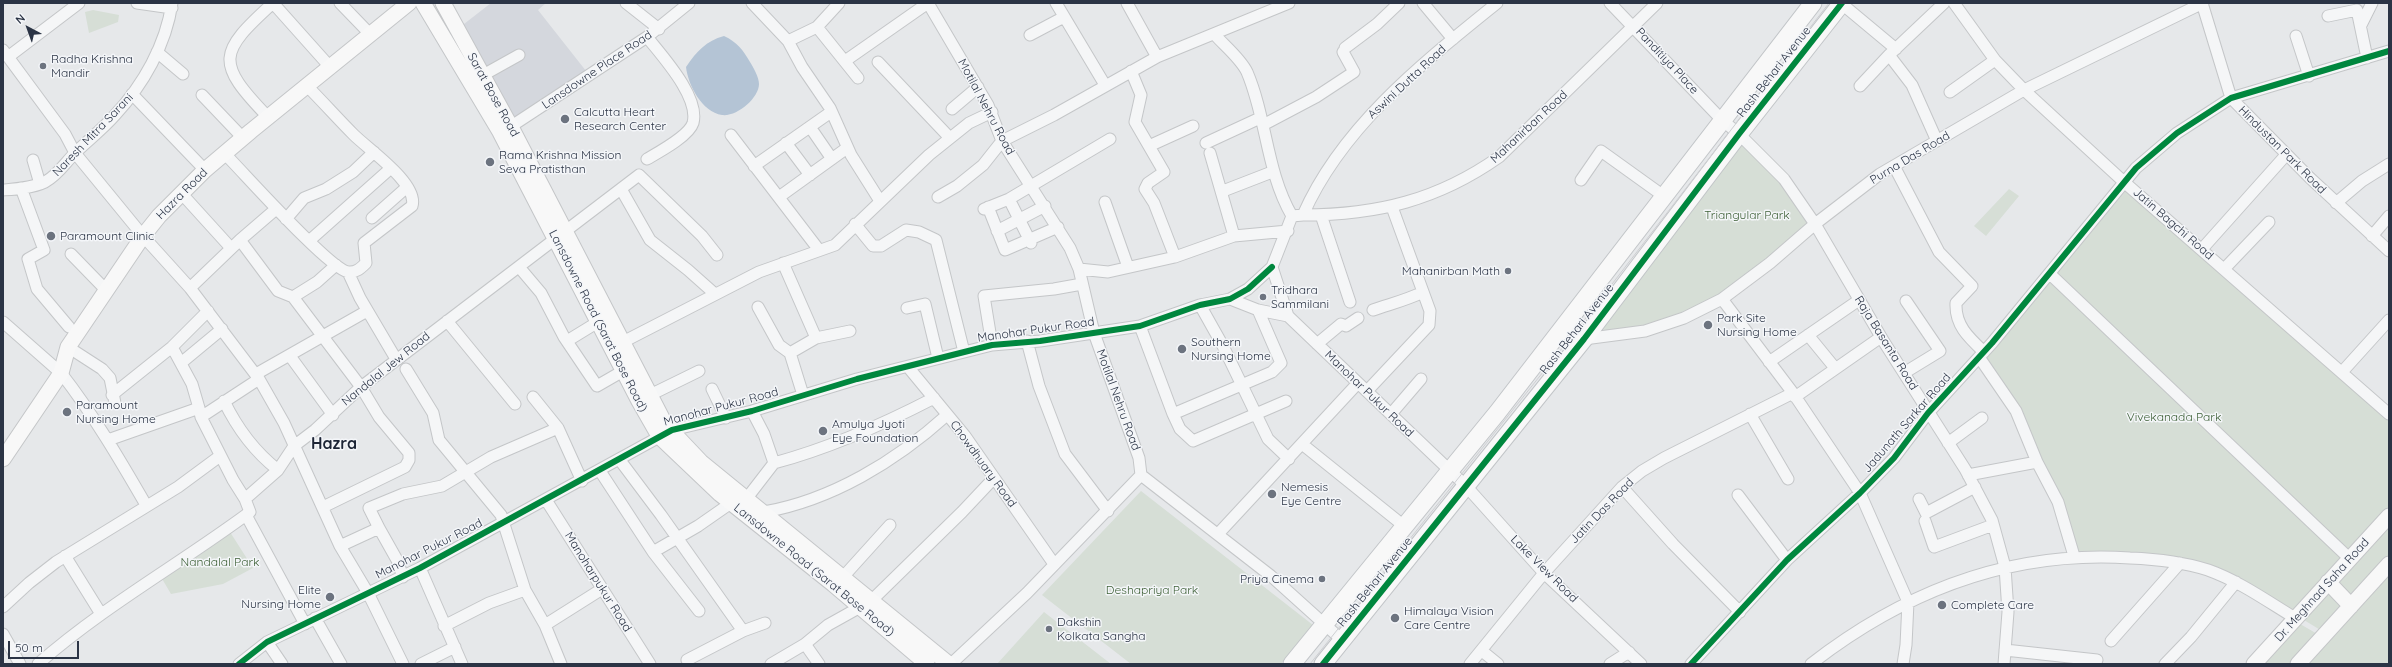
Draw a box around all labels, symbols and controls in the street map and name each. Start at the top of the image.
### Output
north arrow [8,8,48,48]
text: N [12,11,28,27]
street label: Rash Behari Avenue [1734,24,1814,120]
street label: Panditiya Place [1633,25,1701,97]
street label: Lansdowne Place Road [539,28,655,112]
street label: Aswini Dutta Road [1365,42,1449,122]
street label: Sarat Bose Road [464,51,522,139]
place label: Radha Krishna Mandir [51,52,133,80]
street label: Motilal Nehru Road [955,57,1017,157]
marker: Radha Krishna Mandir [38,61,48,71]
street label: Mahanirban Road [1488,88,1570,166]
street label: Naresh Mitra Sarani [50,91,136,179]
street label: Hindustan Park Road [2235,103,2329,197]
place label: Calcutta Heart Research Center [574,105,666,133]
marker: Calcutta Heart Research Center [559,113,571,125]
street label: Purna Das Road [1867,128,1953,188]
place label: Rama Krishna Mission Seva Pratisthan [499,148,621,176]
marker: Rama Krishna Mission Seva Pratisthan [484,156,496,168]
street label: Hazra Road [153,165,211,223]
street label: Jatin Bagchi Road [2130,185,2216,263]
park label: Triangular Park [1704,208,1790,222]
street label: Lansdowne Road (Sarat Bose Road) [546,228,650,414]
place label: Paramount Clinic [60,229,154,243]
marker: Paramount Clinic [45,230,57,242]
place label: Mahanirban Math [1402,264,1500,278]
marker: Mahanirban Math [1503,266,1513,276]
street label: Rash Behari Avenue [1537,281,1617,377]
place label: Tridhara Sammilani [1271,283,1329,311]
marker: Tridhara Sammilani [1258,292,1268,302]
street label: Raja Basanta Road [1851,293,1921,393]
place label: Park Site Nursing Home [1717,311,1797,339]
street label: Manohar Pukur Road [977,315,1095,345]
marker: Park Site Nursing Home [1702,319,1714,331]
street label: Nandalal Jew Road [339,329,433,409]
place label: Southern Nursing Home [1191,335,1271,363]
marker: Southern Nursing Home [1176,343,1188,355]
street label: Motilal Nehru Road [1093,347,1143,453]
street label: Manohar Pukur Road [1322,348,1416,440]
street label: Jadunath Sarkar Road [1860,370,1954,476]
street label: Manohar Pukur Road [662,385,780,429]
place label: Paramount Nursing Home [76,398,156,426]
marker: Paramount Nursing Home [61,406,73,418]
park label: Vivekanada Park [2127,410,2221,424]
place label: Amulya Jyoti Eye Foundation [832,417,918,445]
street label: Chowdhuary Road [947,418,1019,510]
marker: Amulya Jyoti Eye Foundation [817,425,829,437]
district label: Hazra [311,434,357,454]
street label: Jatin Das Road [1567,475,1637,547]
place label: Nemesis Eye Centre [1281,480,1341,508]
marker: Nemesis Eye Centre [1266,488,1278,500]
street label: Lansdowne Road (Sarat Bose Road) [731,501,897,639]
street label: Manohar Pukur Road [373,516,485,582]
street label: Manoharpukur Road [561,529,635,635]
street label: Lake View Road [1507,532,1581,606]
street label: Rash Behari Avenue [1334,534,1416,630]
street label: Dr. Meghnad Saha Road [2272,535,2372,645]
park label: Nandalal Park [181,555,259,569]
place label: Priya Cinema [1240,572,1314,586]
marker: Priya Cinema [1317,574,1327,584]
place label: Elite Nursing Home [241,583,321,611]
park label: Deshapriya Park [1106,583,1198,597]
marker: Elite Nursing Home [324,591,336,603]
place label: Complete Care [1951,598,2034,612]
marker: Complete Care [1936,599,1948,611]
place label: Himalaya Vision Care Centre [1404,604,1494,632]
marker: Himalaya Vision Care Centre [1389,612,1401,624]
place label: Dakshin Kolkata Sangha [1057,615,1146,643]
marker: Dakshin Kolkata Sangha [1044,624,1054,634]
scale bar [10,633,81,659]
text: 50 m [15,640,43,655]

